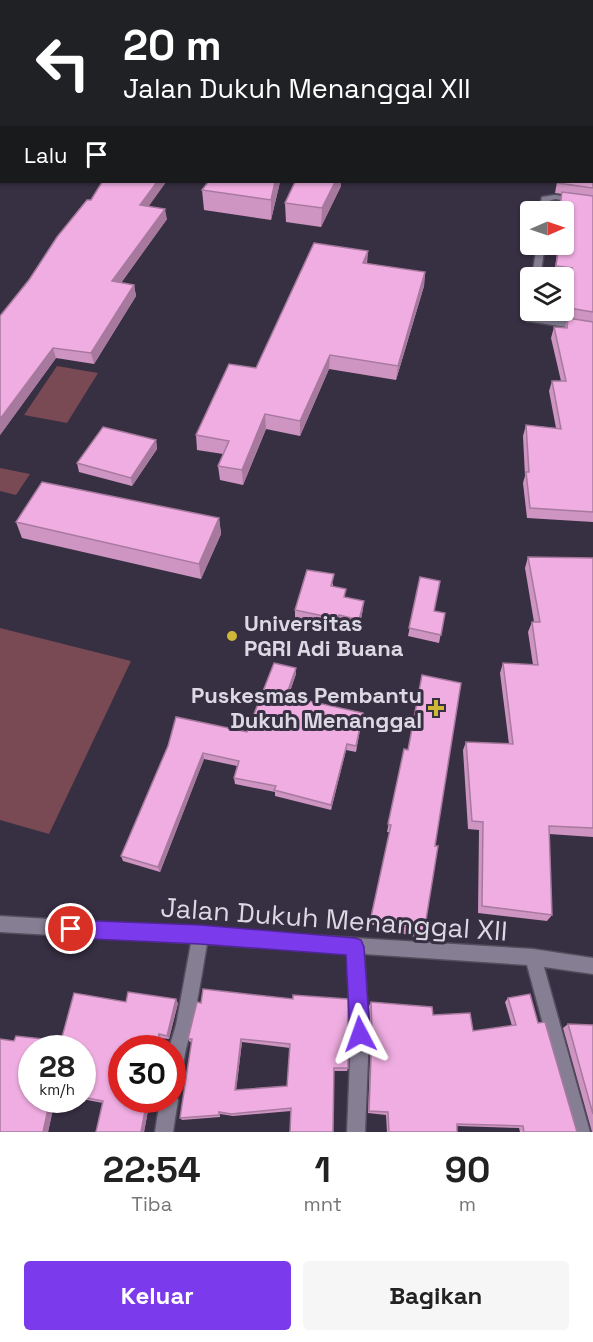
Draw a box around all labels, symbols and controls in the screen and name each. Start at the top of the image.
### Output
text: 20 m [123,19,222,72]
icon: left [24,24,102,102]
text: Jalan Dukuh Menanggal XII [123,71,471,106]
icon: arrive [80,138,113,171]
text: Lalu [24,141,68,169]
north arrow [520,201,574,255]
map controls [520,201,574,321]
button: layers [520,267,574,321]
place label: Universitas PGRI Adi Buana [244,609,404,662]
marker: Universitas PGRI Adi Buana [225,629,239,643]
place label: Puskesmas Pembantu Dukuh Menanggal [191,681,422,734]
marker: Puskesmas Pembantu Dukuh Menanggal [427,699,445,717]
street label: Jalan Dukuh Menanggal XII [159,889,509,949]
pin [45,903,96,954]
icon: arrive [54,912,87,945]
position arrow [328,1002,392,1066]
speed limit sign: 30 [108,1035,186,1113]
text: 28 [39,1047,75,1086]
text: km/h [39,1080,75,1099]
text: 22:54 [103,1147,201,1193]
text: 1 [315,1147,331,1193]
text: 90 [445,1147,490,1193]
text: Tiba [131,1191,172,1217]
text: mnt [304,1191,342,1217]
text: m [459,1191,476,1217]
button: Keluar [24,1261,291,1330]
button: Bagikan [303,1261,569,1330]

